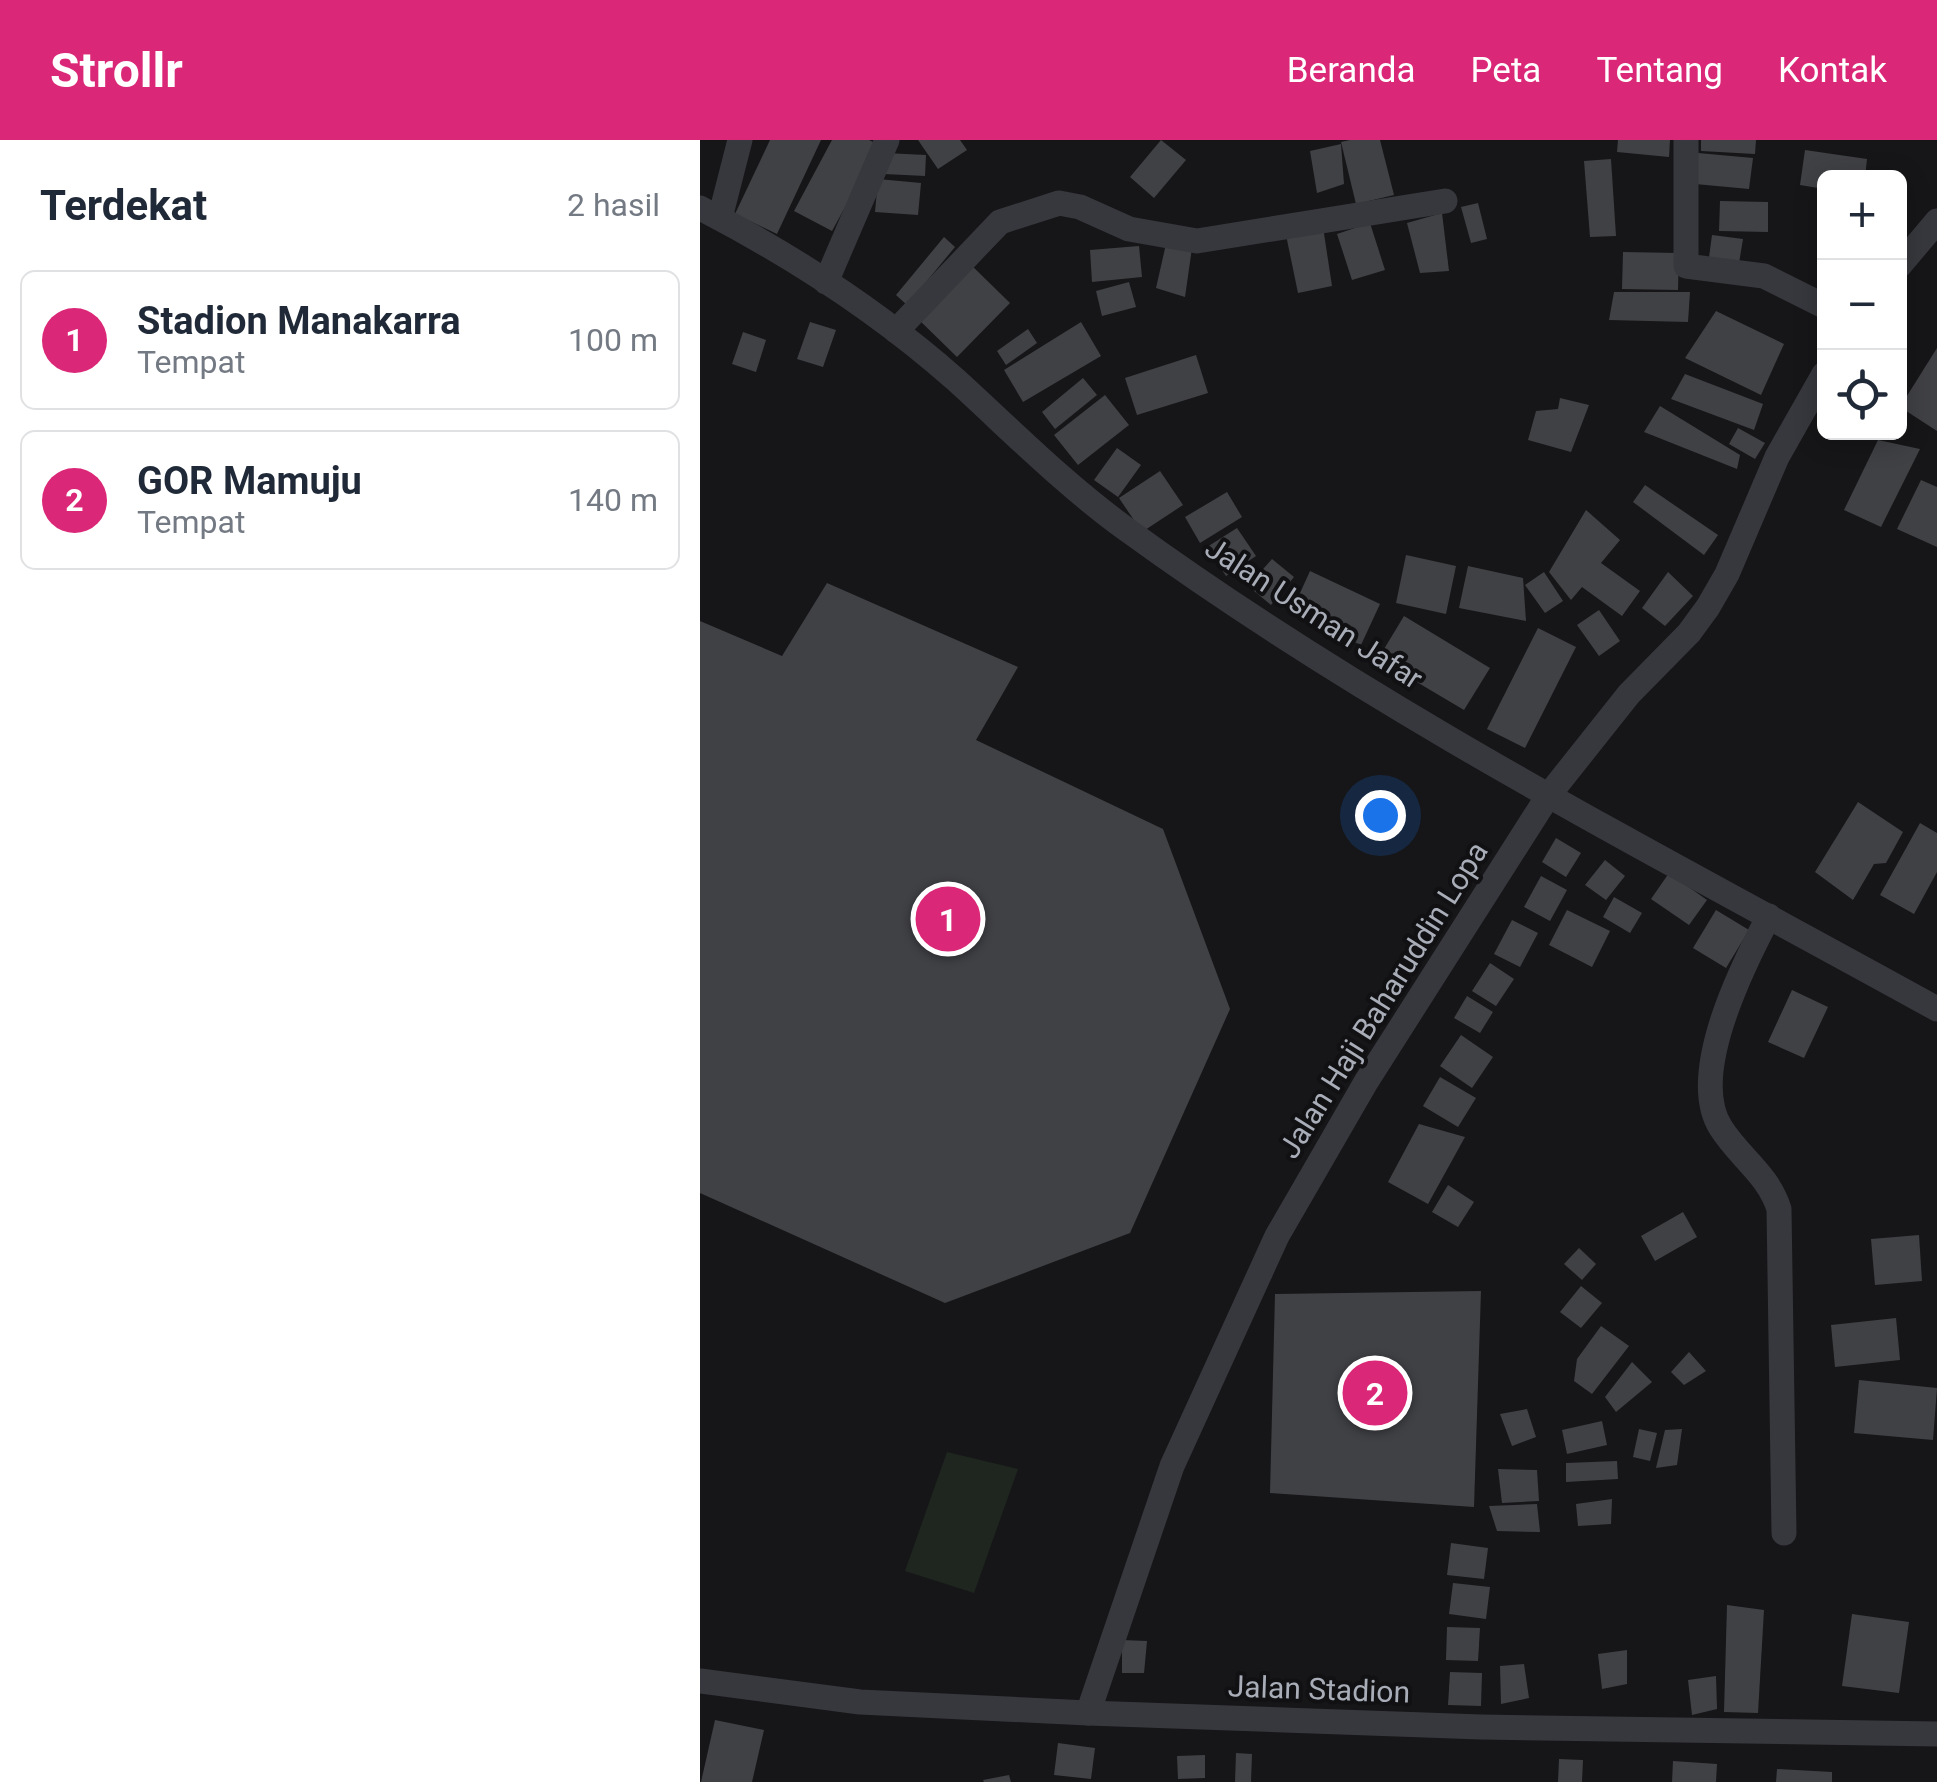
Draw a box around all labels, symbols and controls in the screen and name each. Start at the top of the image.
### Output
text: Strollr [50,42,183,99]
text: Beranda [1287,50,1416,91]
text: Peta [1471,50,1541,91]
text: Tentang [1596,50,1723,91]
text: Kontak [1778,50,1887,91]
map controls [1817,170,1907,440]
button: + [1817,170,1907,260]
text: Terdekat [40,181,207,230]
text: 2 hasil [567,186,660,224]
button: − [1817,260,1907,350]
text: Stadion Manakarra [137,299,461,343]
text: 1 [65,321,84,359]
text: 100 m [568,321,658,359]
text: Tempat [137,343,245,381]
button: locate [1817,350,1907,440]
text: GOR Mamuju [137,459,362,503]
text: 2 [65,481,84,519]
text: 140 m [568,481,658,519]
text: Tempat [137,503,245,541]
street label: Jalan Usman Jafar [1199,530,1429,696]
your location [1355,790,1406,841]
street label: Jalan Haji Baharuddin Lopa [1271,835,1495,1165]
pin: 1 [916,882,980,956]
pin: 2 [1342,1356,1408,1430]
street label: Jalan Stadion [1227,1668,1411,1710]

